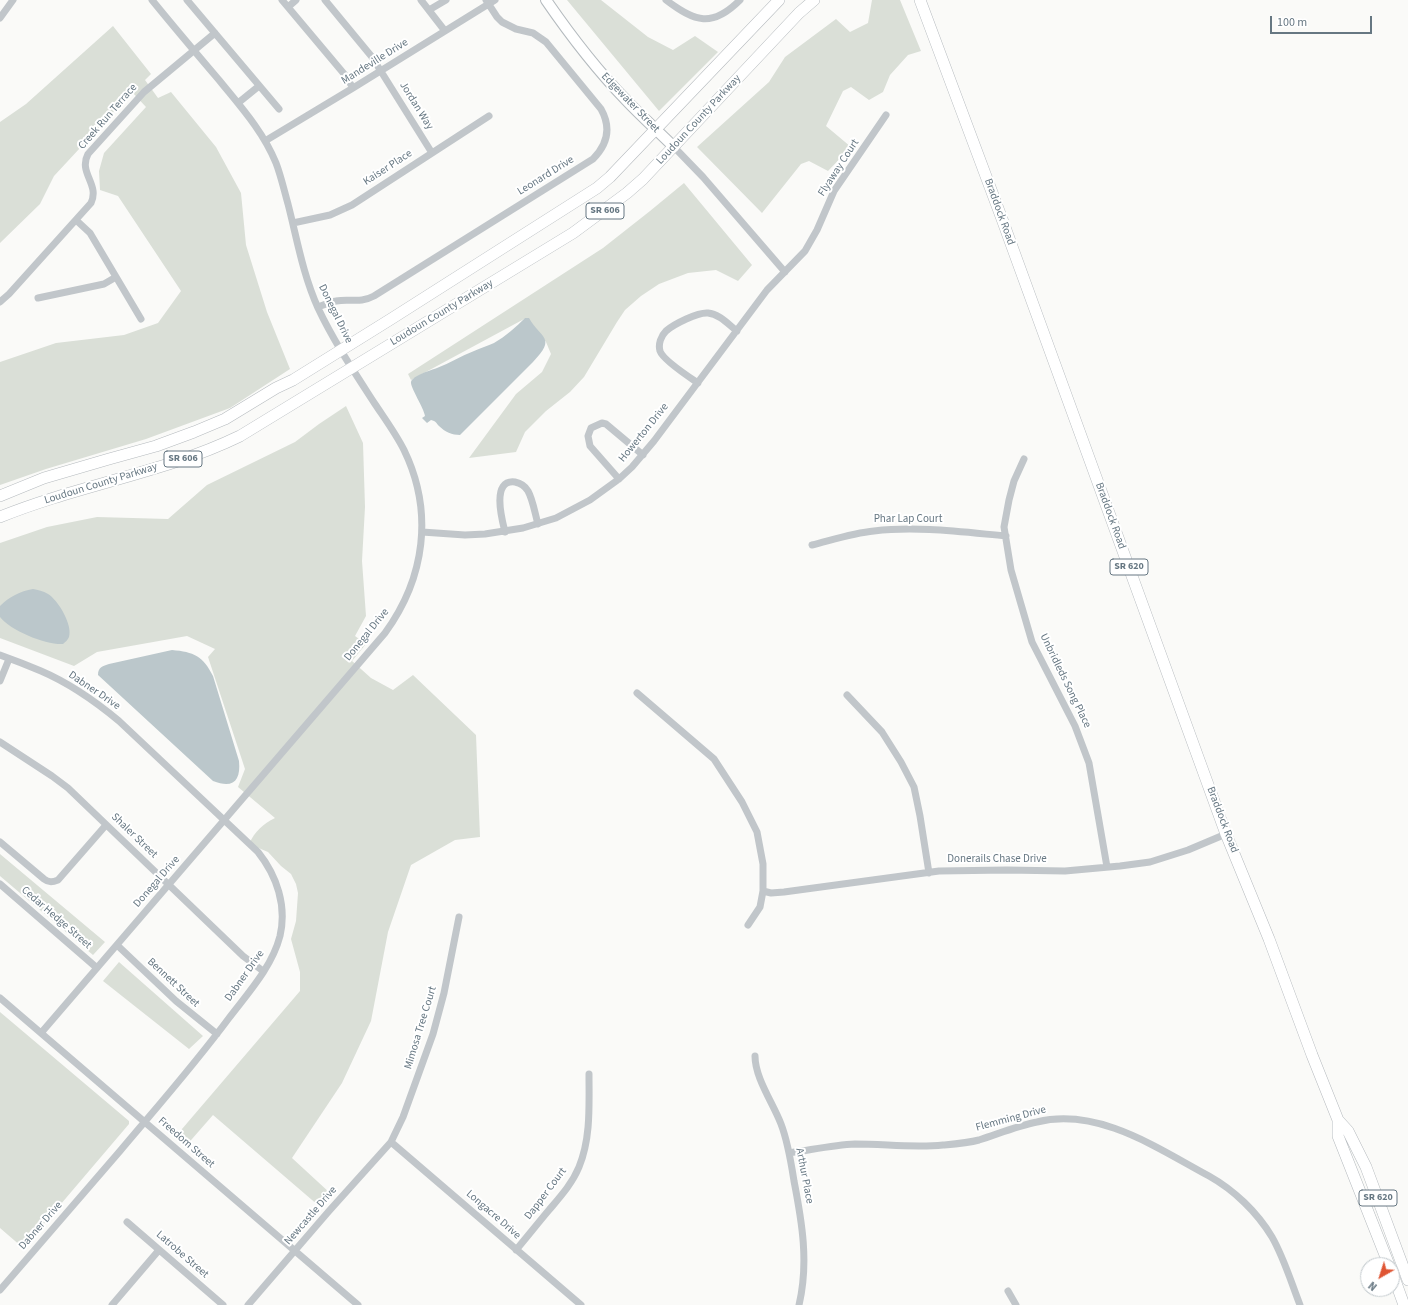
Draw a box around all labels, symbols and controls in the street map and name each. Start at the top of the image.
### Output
scale bar [1272,8,1374,34]
text: 100 m [1277,14,1307,31]
street label: Mandeville Drive [339,36,411,88]
street label: Edgewater Street [598,70,662,136]
street label: Loudoun County Parkway [654,72,744,168]
street label: Jordan Way [396,80,436,132]
street label: Creek Run Terrace [76,81,140,153]
street label: Flyaway Court [816,137,862,199]
street label: Kaiser Place [361,147,415,189]
street label: Leonard Drive [515,153,577,199]
street label: Braddock Road [981,177,1017,247]
road number: SR 606 [586,203,624,219]
street label: Loudoun County Parkway [388,277,496,349]
street label: Donegal Drive [315,282,355,346]
street label: Howerton Drive [616,401,672,465]
road number: SR 606 [164,451,202,467]
street label: Loudoun County Parkway [43,460,159,508]
street label: Braddock Road [1092,481,1128,551]
street label: Phar Lap Court [874,513,942,527]
road number: SR 620 [1110,559,1148,575]
street label: Donegal Drive [342,606,392,664]
street label: Unbridleds Song Place [1036,632,1094,730]
street label: Dabner Drive [66,669,122,713]
street label: Braddock Road [1203,785,1241,855]
street label: Shaler Street [108,811,160,861]
street label: Donerails Chase Drive [947,853,1047,867]
street label: Donegal Drive [131,854,183,910]
street label: Cedar Hedge Street [18,884,94,952]
street label: Dabner Drive [222,948,268,1004]
street label: Bennett Street [144,956,202,1010]
street label: Mimosa Tree Court [402,985,440,1071]
street label: Flemming Drive [974,1103,1048,1135]
street label: Freedom Street [155,1115,217,1171]
street label: Arthur Place [792,1147,816,1205]
street label: Dapper Court [522,1165,570,1223]
street label: Newcastle Drive [282,1184,340,1248]
street label: Longacre Drive [463,1188,523,1242]
road number: SR 620 [1359,1190,1397,1206]
street label: Dabner Drive [16,1199,66,1253]
street label: Latrobe Street [153,1229,211,1281]
north arrow [1360,1257,1400,1297]
text: N [1365,1278,1380,1294]

